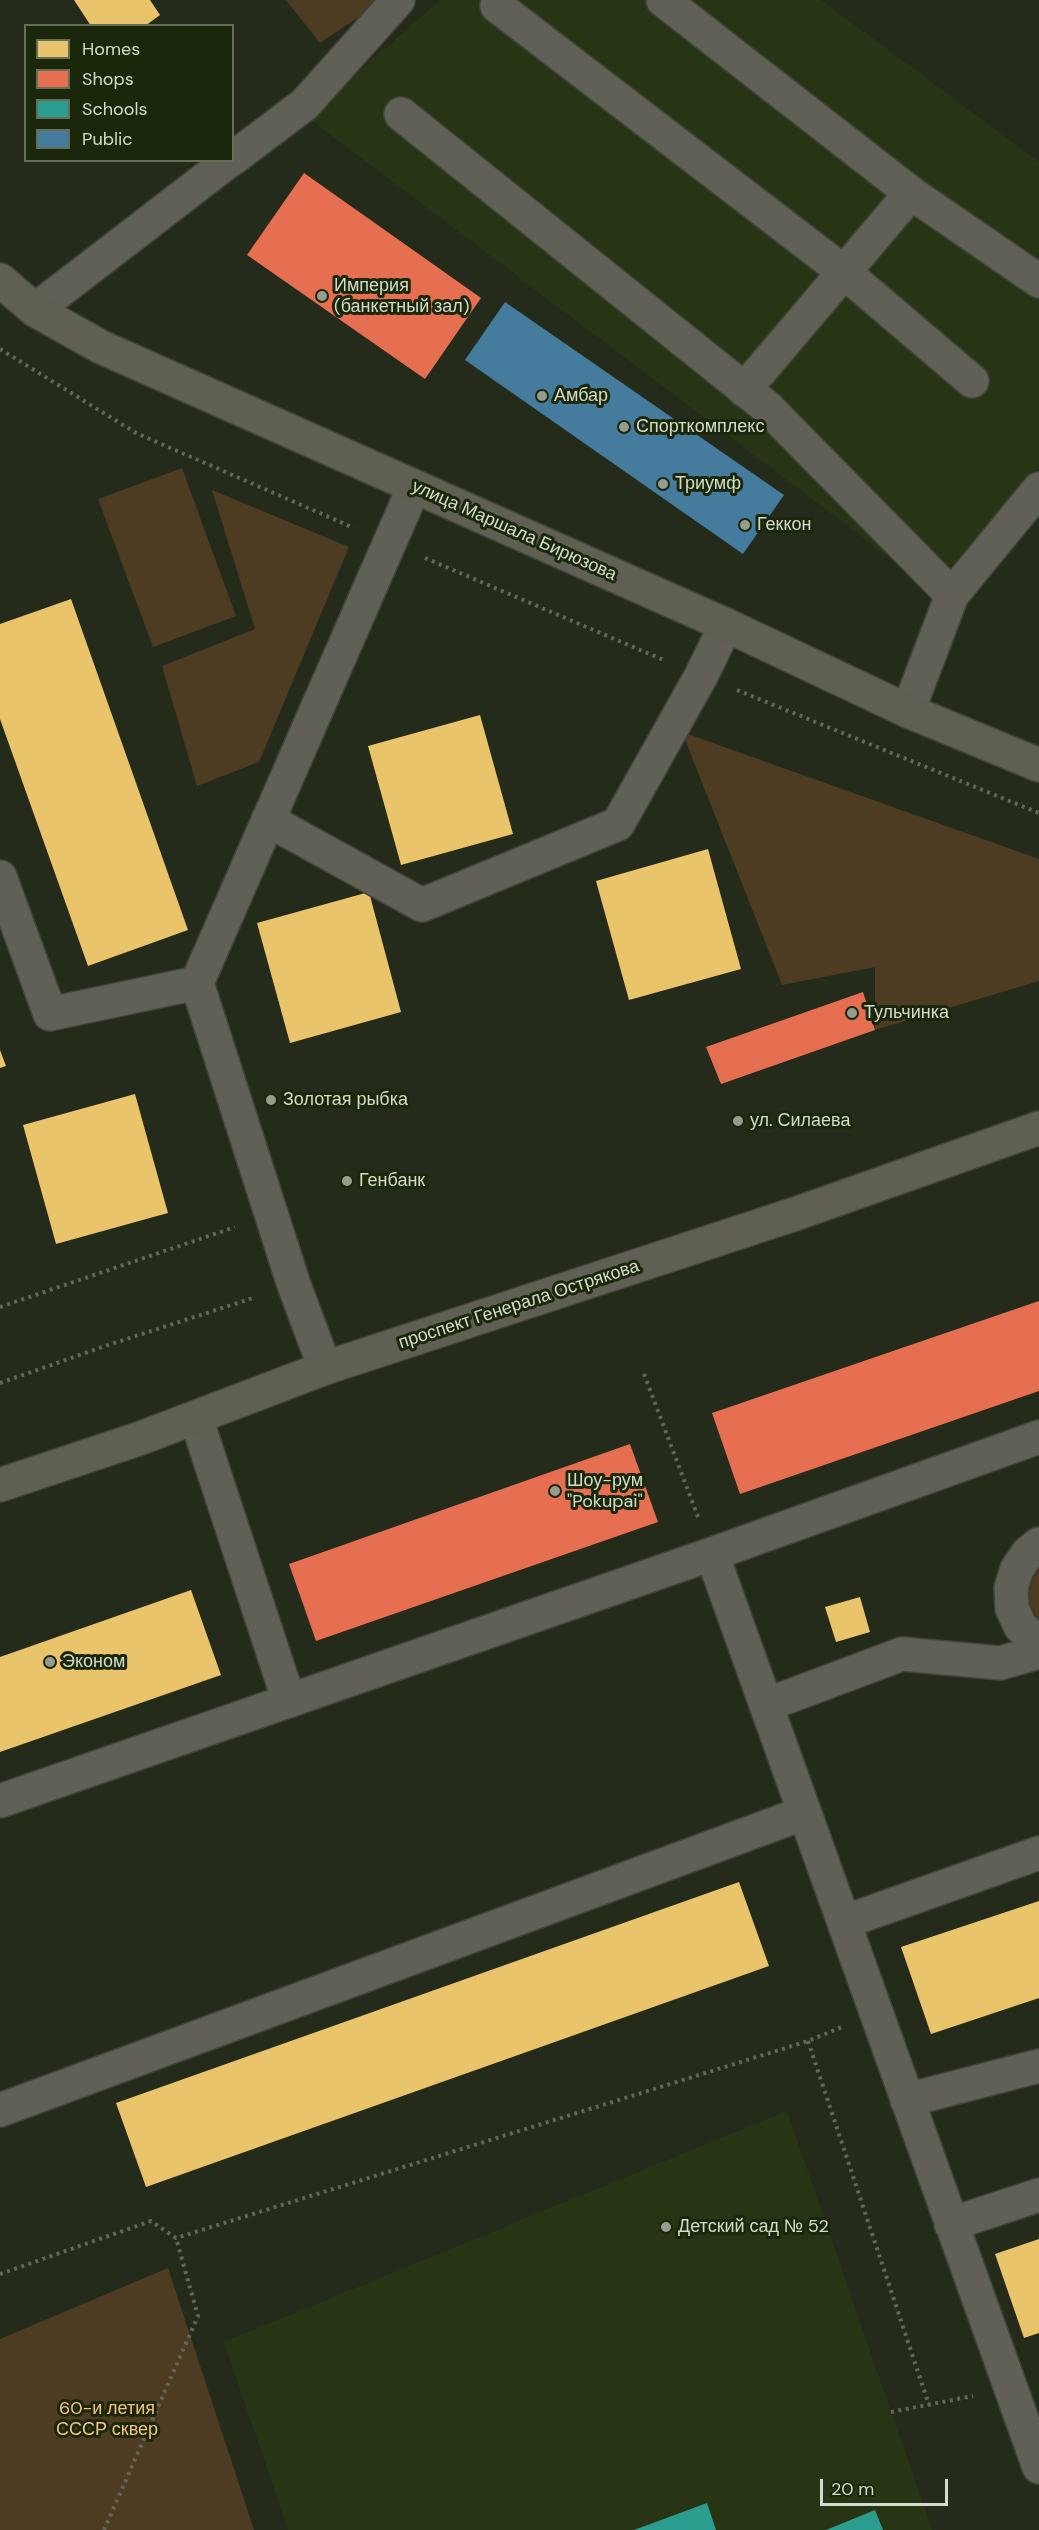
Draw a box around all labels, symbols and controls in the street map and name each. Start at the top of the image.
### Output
legend [24,24,234,162]
text: Homes [82,37,140,61]
text: Shops [82,67,134,91]
text: Schools [82,97,147,121]
text: Public [82,127,133,151]
place label: Империя (банкетный зал) [334,275,469,318]
marker: Империя (банкетный зал) [315,289,329,303]
place label: Амбар [554,385,608,407]
marker: Амбар [535,389,549,403]
place label: Спорткомплекс [636,416,764,438]
marker: Спорткомплекс [617,420,631,434]
place label: Триумф [675,473,741,495]
street label: улица Маршала Бирюзова [408,476,620,586]
marker: Триумф [656,477,670,491]
place label: Геккон [757,514,811,536]
marker: Геккон [738,518,752,532]
place label: Тульчинка [864,1002,949,1024]
marker: Тульчинка [845,1006,859,1020]
place label: Золотая рыбка [283,1089,408,1111]
marker: Золотая рыбка [264,1093,278,1107]
place label: ул. Силаева [750,1110,850,1132]
marker: ул. Силаева [731,1114,745,1128]
place label: Генбанк [359,1170,425,1192]
marker: Генбанк [340,1174,354,1188]
street label: проспект Генерала Острякова [396,1256,642,1354]
place label: Шоу-рум "Pokupai" [567,1470,643,1512]
marker: Шоу-рум "Pokupai" [548,1484,562,1498]
place label: Эконом [62,1651,125,1673]
marker: Эконом [43,1655,57,1669]
place label: Детский сад № 52 [678,2216,829,2238]
marker: Детский сад № 52 [659,2220,673,2234]
park label: 60-и летия СССР сквер [56,2398,158,2440]
scale bar [823,2467,950,2505]
text: 20 m [831,2477,874,2501]

